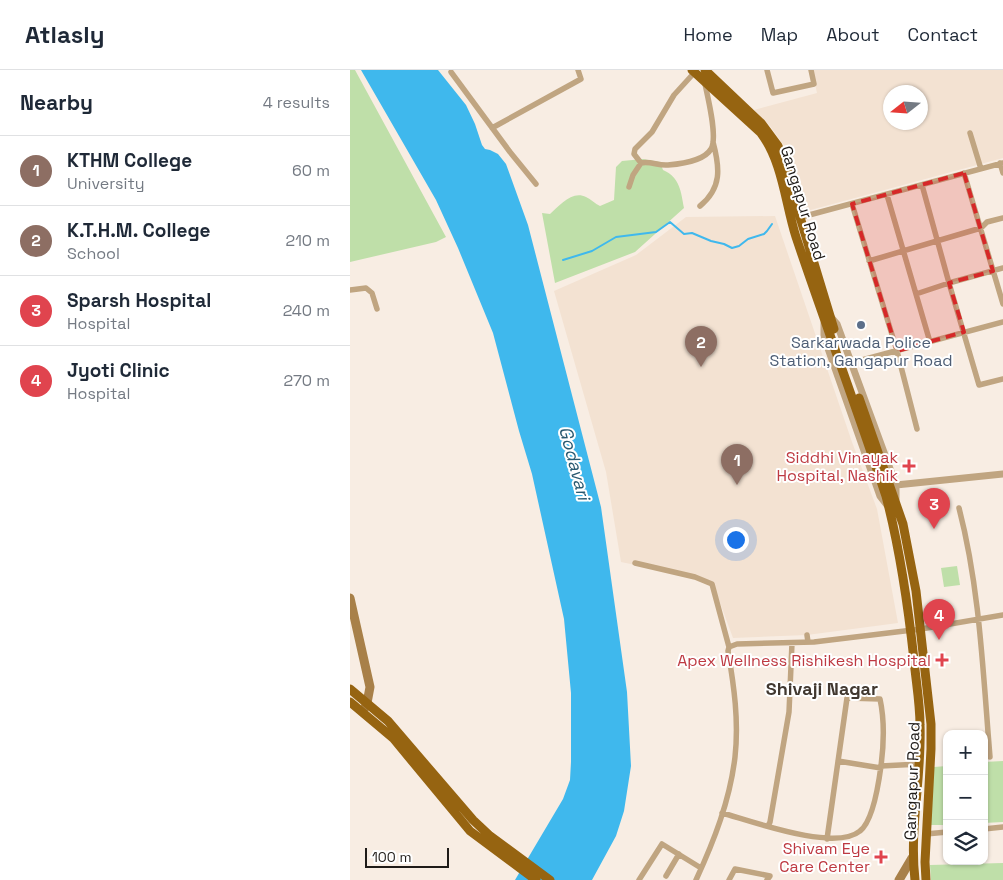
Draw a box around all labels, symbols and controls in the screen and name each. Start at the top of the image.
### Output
text: Atlasly [25,19,104,50]
text: Home [684,23,733,46]
text: Map [761,23,798,46]
text: About [826,23,880,46]
text: Contact [908,23,978,46]
north arrow [883,85,928,130]
text: Nearby [20,89,93,116]
text: 4 results [263,92,330,113]
street label: Gangapur Road [776,143,830,263]
text: KTHM College [67,148,192,173]
text: 1 [32,160,40,181]
text: 60 m [292,160,330,181]
text: University [67,173,145,194]
text: K.T.H.M. College [67,218,211,243]
text: 2 [31,230,41,251]
text: 210 m [286,230,330,251]
text: School [67,243,120,264]
text: Sparsh Hospital [67,288,211,313]
text: 3 [31,300,41,321]
text: 240 m [283,300,330,321]
text: Hospital [67,313,130,334]
marker: Sarkarwada Police Station, Gangapur Road [855,319,867,331]
pin: 2 [685,326,717,367]
place label: Sarkarwada Police Station, Gangapur Road [770,332,952,371]
text: Jyoti Clinic [67,358,170,383]
text: 4 [31,370,41,391]
text: 270 m [283,370,330,391]
text: Hospital [67,383,130,404]
water label: Godavari [554,424,597,505]
pin: 1 [721,444,753,485]
place label: Siddhi Vinayak Hospital, Nashik [776,447,898,486]
marker: Siddhi Vinayak Hospital, Nashik [902,459,916,473]
pin: 3 [918,488,950,529]
your location [723,527,749,553]
pin: 4 [923,599,955,640]
place label: Apex Wellness Rishikesh Hospital [677,650,931,671]
marker: Apex Wellness Rishikesh Hospital [935,653,949,667]
district label: Shivaji Nagar [766,677,878,700]
street label: Gangapur Road [899,721,925,841]
map controls [943,730,988,865]
button: + [943,730,988,775]
button: − [943,775,988,820]
button: layers [943,820,988,865]
place label: Shivam Eye Care Center [779,838,870,877]
scale bar [365,845,449,868]
text: 100 m [372,848,411,866]
marker: Shivam Eye Care Center [874,850,888,864]

